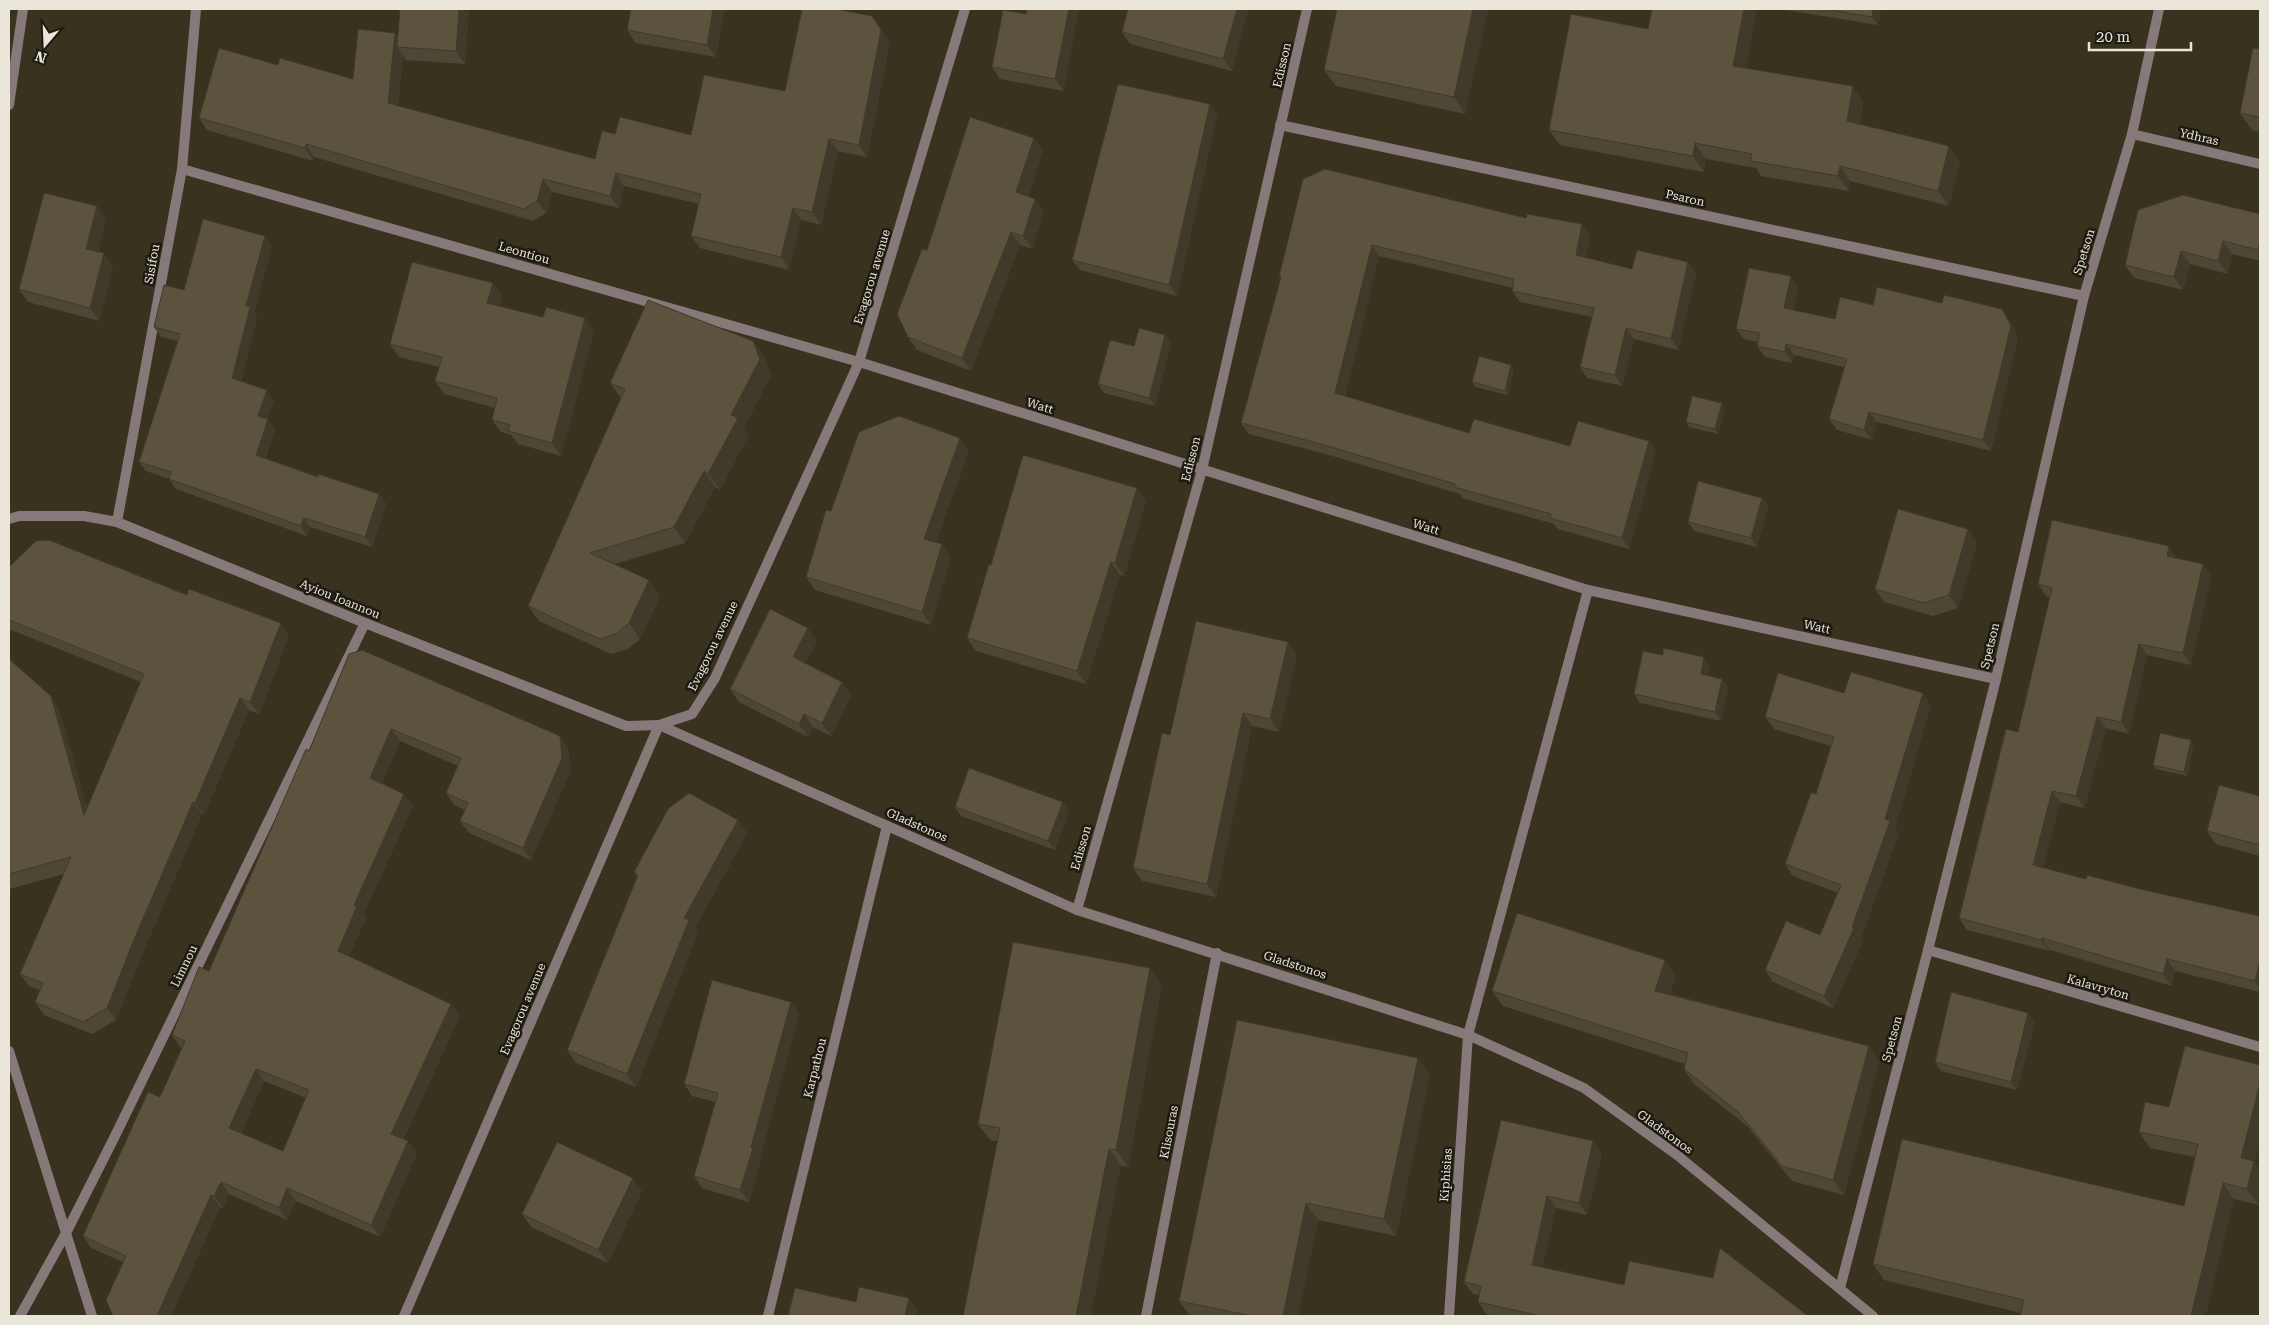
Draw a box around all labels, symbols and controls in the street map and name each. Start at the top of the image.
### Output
north arrow [20,20,70,70]
scale bar [2089,20,2192,52]
text: 20 m [2096,28,2131,46]
street label: Edisson [1270,41,1294,89]
text: N [33,48,48,67]
street label: Ydhras [2178,126,2220,148]
street label: Psaron [1664,187,1706,209]
street label: Evagorou avenue [851,227,893,326]
street label: Spetson [2070,227,2098,277]
street label: Leontiou [497,239,552,267]
street label: Sisifou [142,242,162,285]
street label: Watt [1025,395,1056,417]
street label: Edisson [1179,435,1203,483]
street label: Watt [1411,516,1442,538]
street label: Ayiou Ioannou [298,577,383,622]
street label: Evagorou avenue [685,598,741,693]
street label: Watt [1802,617,1832,637]
street label: Spetson [1978,621,2002,671]
street label: Gladstonos [884,805,950,845]
street label: Edisson [1068,824,1094,872]
street label: Limnou [168,942,200,989]
street label: Gladstonos [1262,948,1328,982]
street label: Evagorou avenue [497,961,549,1057]
street label: Kalavryton [2065,971,2131,1003]
street label: Spetson [1879,1014,1905,1064]
street label: Karpathou [801,1036,829,1099]
street label: Klisouras [1157,1104,1181,1160]
street label: Gladstonos [1634,1107,1696,1157]
street label: Kiphisias [1437,1147,1455,1202]

